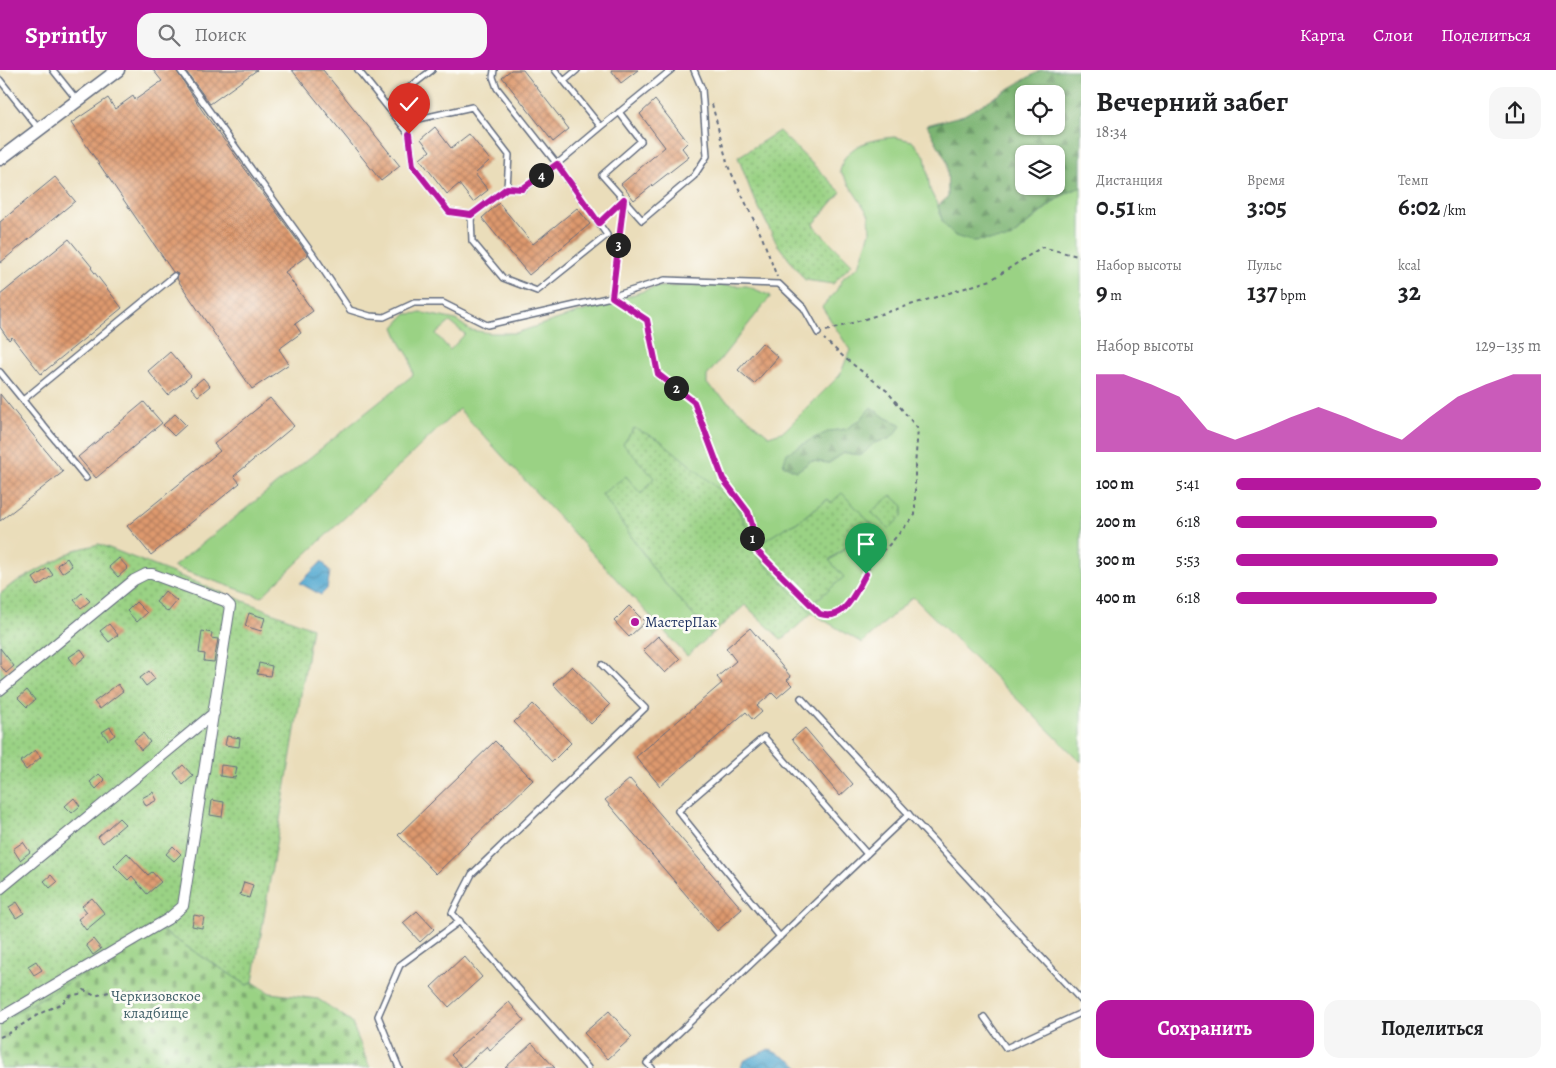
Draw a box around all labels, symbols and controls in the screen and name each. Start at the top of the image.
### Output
search box [137,13,487,58]
text: Sprintly [25,19,107,51]
icon: search [155,21,183,49]
text: Поиск [195,22,247,48]
text: Карта [1300,23,1345,47]
text: Слои [1373,23,1413,47]
text: Поделиться [1441,23,1531,47]
pin [388,83,430,134]
text: Вечерний забег [1096,83,1288,121]
map controls [1015,85,1065,195]
button: locate [1015,85,1065,135]
button: share [1489,87,1541,139]
icon: check [395,90,423,118]
text: 18:34 [1096,121,1127,143]
button: layers [1015,145,1065,195]
pin: 4 [528,162,554,188]
text: 4 [538,166,545,185]
text: Дистанция [1096,171,1163,190]
text: Время [1247,171,1285,190]
text: Темп [1398,171,1429,190]
text: 0.51 [1096,190,1135,224]
text: 3:05 [1247,190,1287,224]
text: 6:02 [1398,190,1440,224]
text: km [1135,201,1156,220]
text: /km [1440,201,1466,220]
pin: 3 [606,232,630,258]
text: 3 [615,236,622,255]
text: Набор высоты [1096,256,1182,275]
text: Пульс [1247,256,1282,275]
text: kcal [1398,256,1420,275]
text: 9 [1096,275,1108,309]
text: 137 [1247,275,1277,309]
text: 32 [1398,275,1421,309]
text: m [1108,286,1122,305]
text: bpm [1277,286,1306,305]
text: Набор высоты [1096,335,1194,357]
text: 129–135 m [1475,335,1541,357]
pin: 2 [664,376,688,400]
text: 2 [673,379,680,398]
text: 100 m [1096,473,1134,495]
text: 5:41 [1176,473,1199,495]
text: 200 m [1096,511,1136,533]
text: 6:18 [1176,511,1200,533]
pin [845,523,887,574]
pin: 1 [740,526,764,550]
text: 1 [750,529,755,548]
icon: arrive [852,530,880,558]
text: 300 m [1096,549,1135,571]
text: 5:53 [1176,549,1200,571]
text: 400 m [1096,587,1136,609]
text: 6:18 [1176,587,1200,609]
place label: МастерПак [645,612,717,632]
marker: МастерПак [629,616,641,628]
park label: Черкизовское кладбище [111,986,201,1023]
button: Сохранить [1096,1000,1314,1058]
button: Поделиться [1324,1000,1541,1058]

